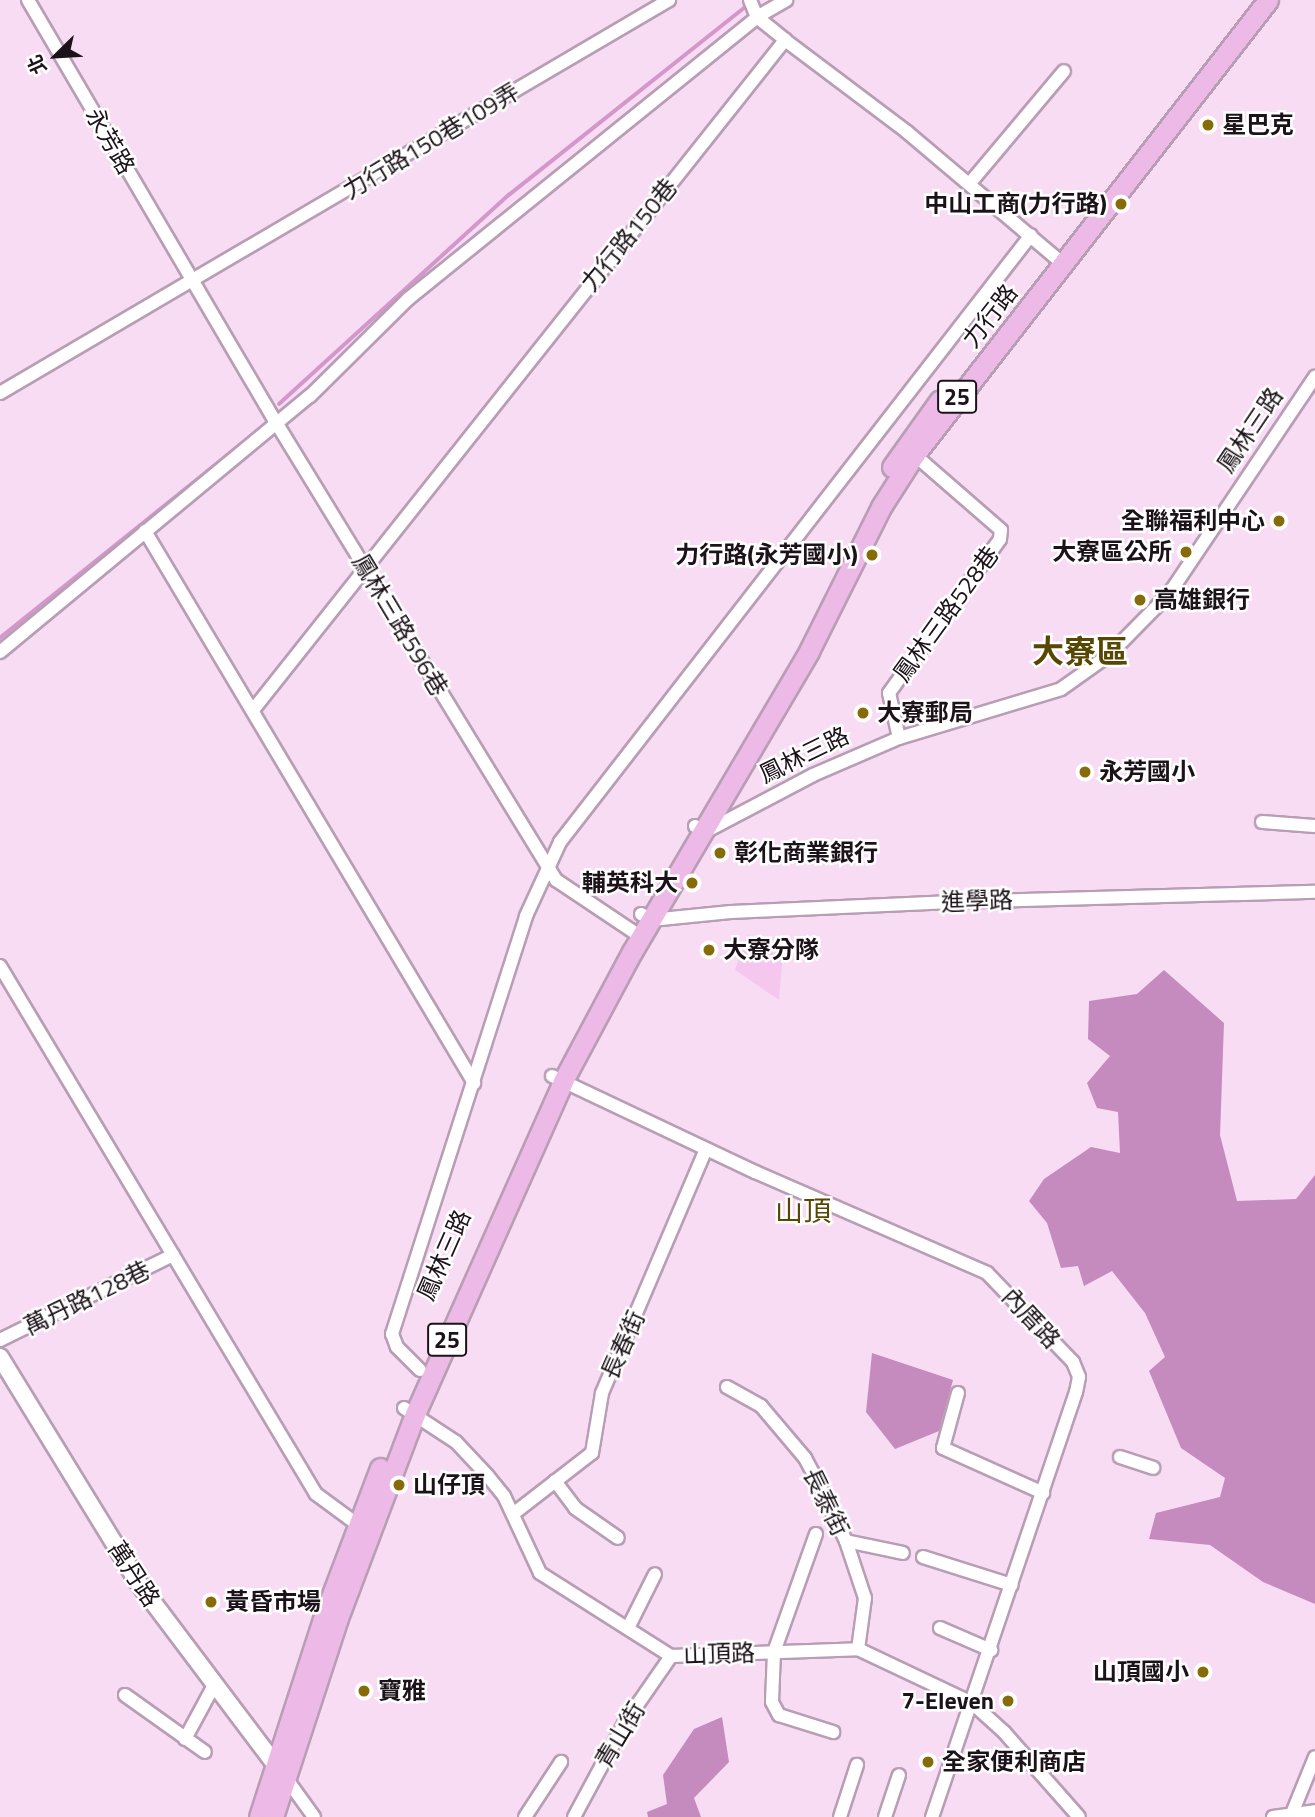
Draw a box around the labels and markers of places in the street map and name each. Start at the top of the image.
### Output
place label: 星巴克 [1222,111,1294,139]
marker: 星巴克 [1200,117,1216,133]
place label: 中山工商(力行路) [924,190,1107,218]
marker: 中山工商(力行路) [1113,196,1129,212]
place label: 全聯福利中心 [1121,507,1265,535]
marker: 全聯福利中心 [1271,513,1287,529]
place label: 大寮區公所 [1052,538,1172,566]
place label: 力行路(永芳國小) [675,541,858,569]
marker: 大寮區公所 [1178,544,1194,560]
marker: 力行路(永芳國小) [864,547,880,563]
place label: 高雄銀行 [1154,586,1250,614]
marker: 高雄銀行 [1132,592,1148,608]
place label: 大寮郵局 [877,699,973,727]
marker: 大寮郵局 [855,705,871,721]
place label: 永芳國小 [1099,758,1195,786]
marker: 永芳國小 [1077,764,1093,780]
place label: 彰化商業銀行 [734,839,878,867]
marker: 彰化商業銀行 [712,845,728,861]
place label: 輔英科大 [582,869,678,897]
marker: 輔英科大 [684,875,700,891]
place label: 大寮分隊 [723,936,819,964]
marker: 大寮分隊 [701,942,717,958]
place label: 山仔頂 [413,1471,485,1499]
marker: 山仔頂 [391,1477,407,1493]
place label: 黃昏市場 [225,1588,321,1616]
marker: 黃昏市場 [203,1594,219,1610]
place label: 山頂國小 [1093,1658,1189,1686]
marker: 山頂國小 [1195,1664,1211,1680]
place label: 寶雅 [378,1677,426,1705]
marker: 寶雅 [356,1683,372,1699]
place label: 7-Eleven [902,1687,994,1715]
marker: 7-Eleven [1000,1693,1016,1709]
place label: 全家便利商店 [942,1748,1086,1776]
marker: 全家便利商店 [920,1754,936,1770]

